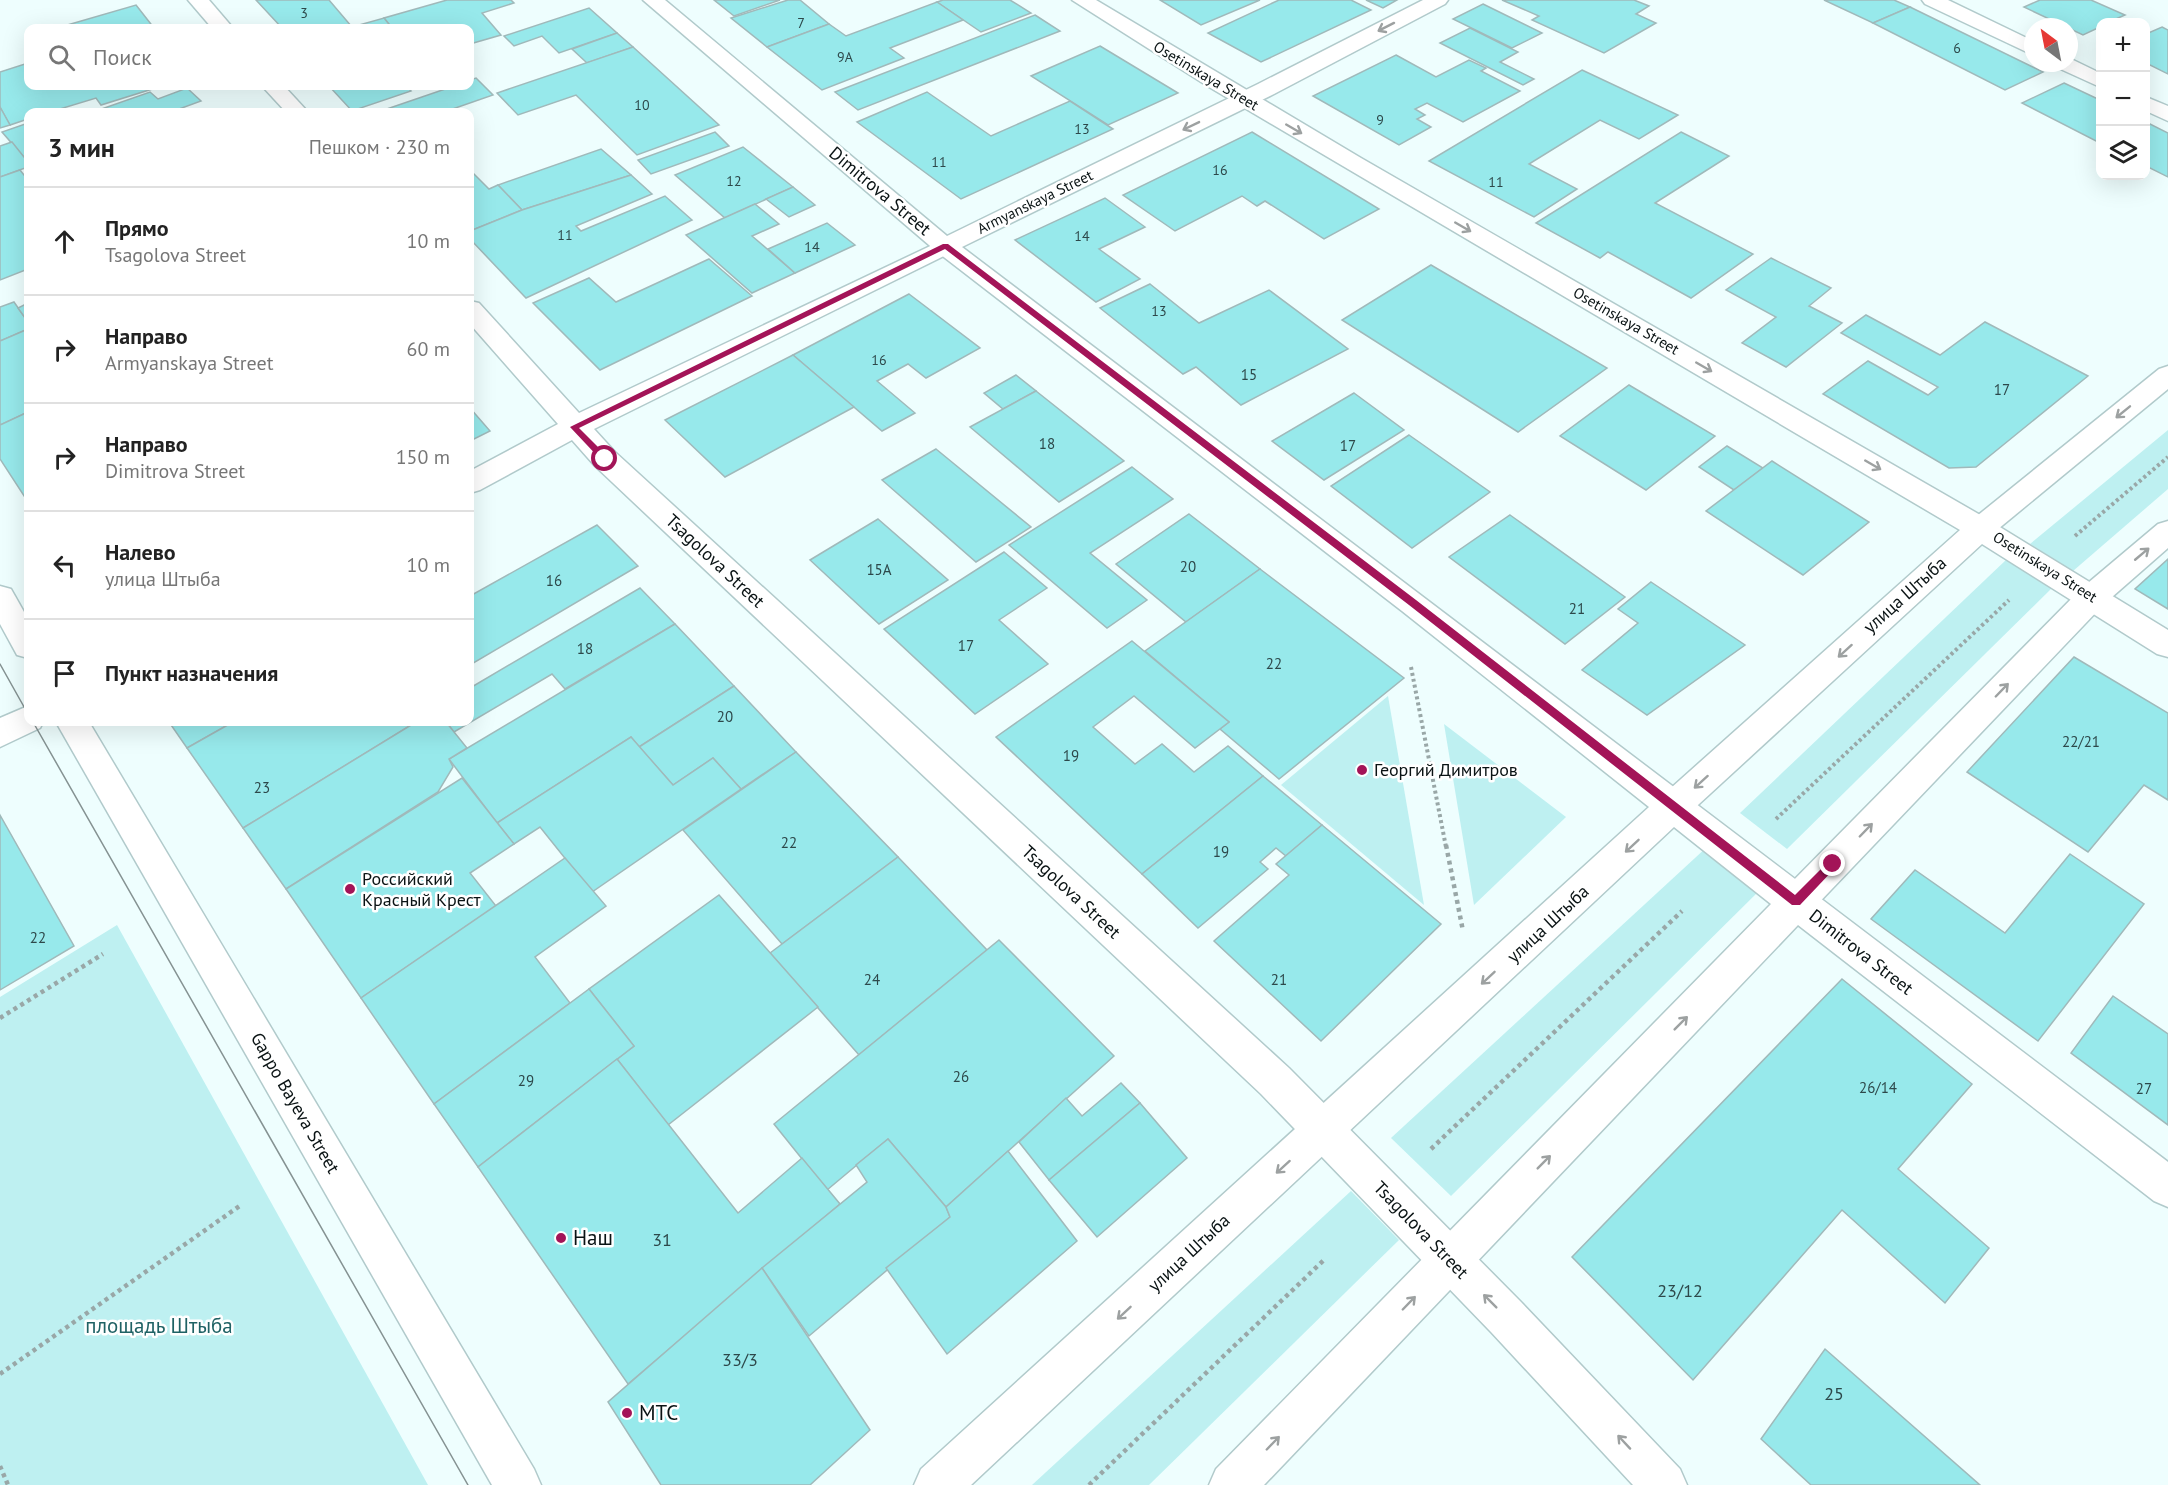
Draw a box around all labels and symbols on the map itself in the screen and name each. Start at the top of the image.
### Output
house number: 3 [300,4,308,22]
house number: 7 [797,14,805,32]
north arrow [2024,18,2078,72]
one-way arrow [1378,21,1395,33]
street label: Osetinskaya Street [1150,37,1262,114]
house number: 6 [1953,39,1961,57]
house number: 9А [837,48,854,66]
house number: 10 [634,96,650,114]
house number: 9 [1376,111,1384,129]
house number: 13 [1074,120,1090,138]
one-way arrow [1183,120,1201,132]
one-way arrow [1285,123,1302,135]
street label: Dimitrova Street [825,141,936,240]
house number: 11 [931,153,947,171]
house number: 16 [1212,161,1228,179]
street label: Armyanskaya Street [974,165,1096,238]
house number: 12 [726,172,742,190]
house number: 11 [1488,173,1504,191]
one-way arrow [1454,221,1471,233]
house number: 11 [557,226,573,244]
house number: 14 [1074,227,1090,245]
house number: 14 [804,238,820,256]
street label: Osetinskaya Street [1570,283,1683,359]
house number: 13 [1151,302,1167,320]
house number: 16 [871,351,887,369]
one-way arrow [1695,361,1712,373]
house number: 15 [1241,365,1257,384]
house number: 17 [1994,380,2010,399]
one-way arrow [2115,406,2131,419]
house number: 18 [1039,434,1055,453]
house number: 17 [1340,436,1356,455]
route start [591,445,617,471]
one-way arrow [1864,459,1881,471]
street label: Tsagolova Street [661,509,770,612]
street label: Osetinskaya Street [1990,527,2101,606]
one-way arrow [2134,548,2150,561]
street label: улица Штыба [1858,551,1951,638]
house number: 20 [1180,557,1196,576]
house number: 15А [866,560,892,579]
house number: 16 [546,571,562,590]
house number: 21 [1569,599,1585,618]
house number: 17 [958,636,974,655]
house number: 18 [577,639,593,658]
one-way arrow [1838,644,1853,658]
house number: 22 [1266,654,1282,673]
one-way arrow [1994,683,2009,698]
house number: 20 [717,707,733,726]
house number: 22/21 [2062,732,2100,751]
house number: 19 [1063,746,1079,765]
place label: Георгий Димитров [1374,758,1518,781]
marker: Георгий Димитров [1355,763,1369,777]
one-way arrow [1694,775,1709,789]
house number: 23 [254,778,270,797]
one-way arrow [1859,822,1873,837]
house number: 22 [781,833,797,852]
one-way arrow [1624,839,1639,854]
street label: Tsagolova Street [1017,840,1126,943]
house number: 19 [1213,842,1229,861]
route end [1819,850,1845,876]
place label: Российский Красный Крест [362,867,481,911]
street label: улица Штыба [1502,880,1594,968]
marker: Российский Красный Крест [343,882,357,896]
street label: Dimitrova Street [1805,904,1918,999]
house number: 22 [30,928,46,947]
house number: 24 [864,970,880,989]
house number: 21 [1271,970,1287,989]
one-way arrow [1481,971,1496,986]
one-way arrow [1673,1016,1688,1031]
street label: Gappo Bayeva Street [246,1028,345,1177]
house number: 26 [953,1067,969,1086]
house number: 29 [518,1071,534,1090]
house number: 26/14 [1859,1078,1897,1097]
house number: 27 [2136,1079,2152,1098]
one-way arrow [1537,1155,1551,1170]
one-way arrow [1275,1160,1290,1174]
street label: Tsagolova Street [1369,1176,1474,1283]
street label: улица Штыба [1143,1209,1235,1297]
place label: Наш [573,1224,613,1251]
house number: 31 [652,1228,672,1251]
marker: Наш [554,1231,568,1245]
house number: 23/12 [1657,1279,1703,1302]
one-way arrow [1483,1293,1497,1308]
one-way arrow [1401,1295,1416,1310]
one-way arrow [1116,1306,1131,1320]
park label: площадь Штыба [85,1312,233,1339]
house number: 33/3 [722,1348,758,1371]
house number: 25 [1824,1382,1844,1405]
place label: МТС [639,1399,678,1426]
marker: МТС [620,1406,634,1420]
one-way arrow [1617,1435,1631,1450]
one-way arrow [1266,1436,1280,1451]

